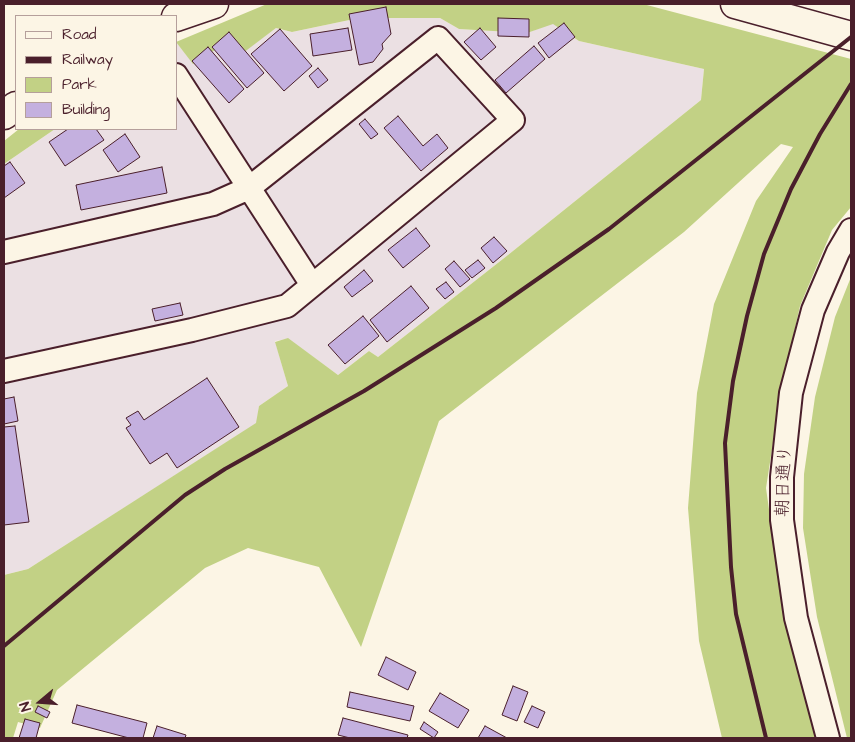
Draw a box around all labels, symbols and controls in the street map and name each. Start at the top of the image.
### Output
legend [15,15,178,130]
text: Road [62,24,96,45]
text: Railway [62,49,113,70]
text: Park [62,74,97,95]
text: Building [62,99,110,120]
street label: 朝日通り [773,445,797,517]
north arrow [15,677,65,727]
text: N [15,699,37,714]

